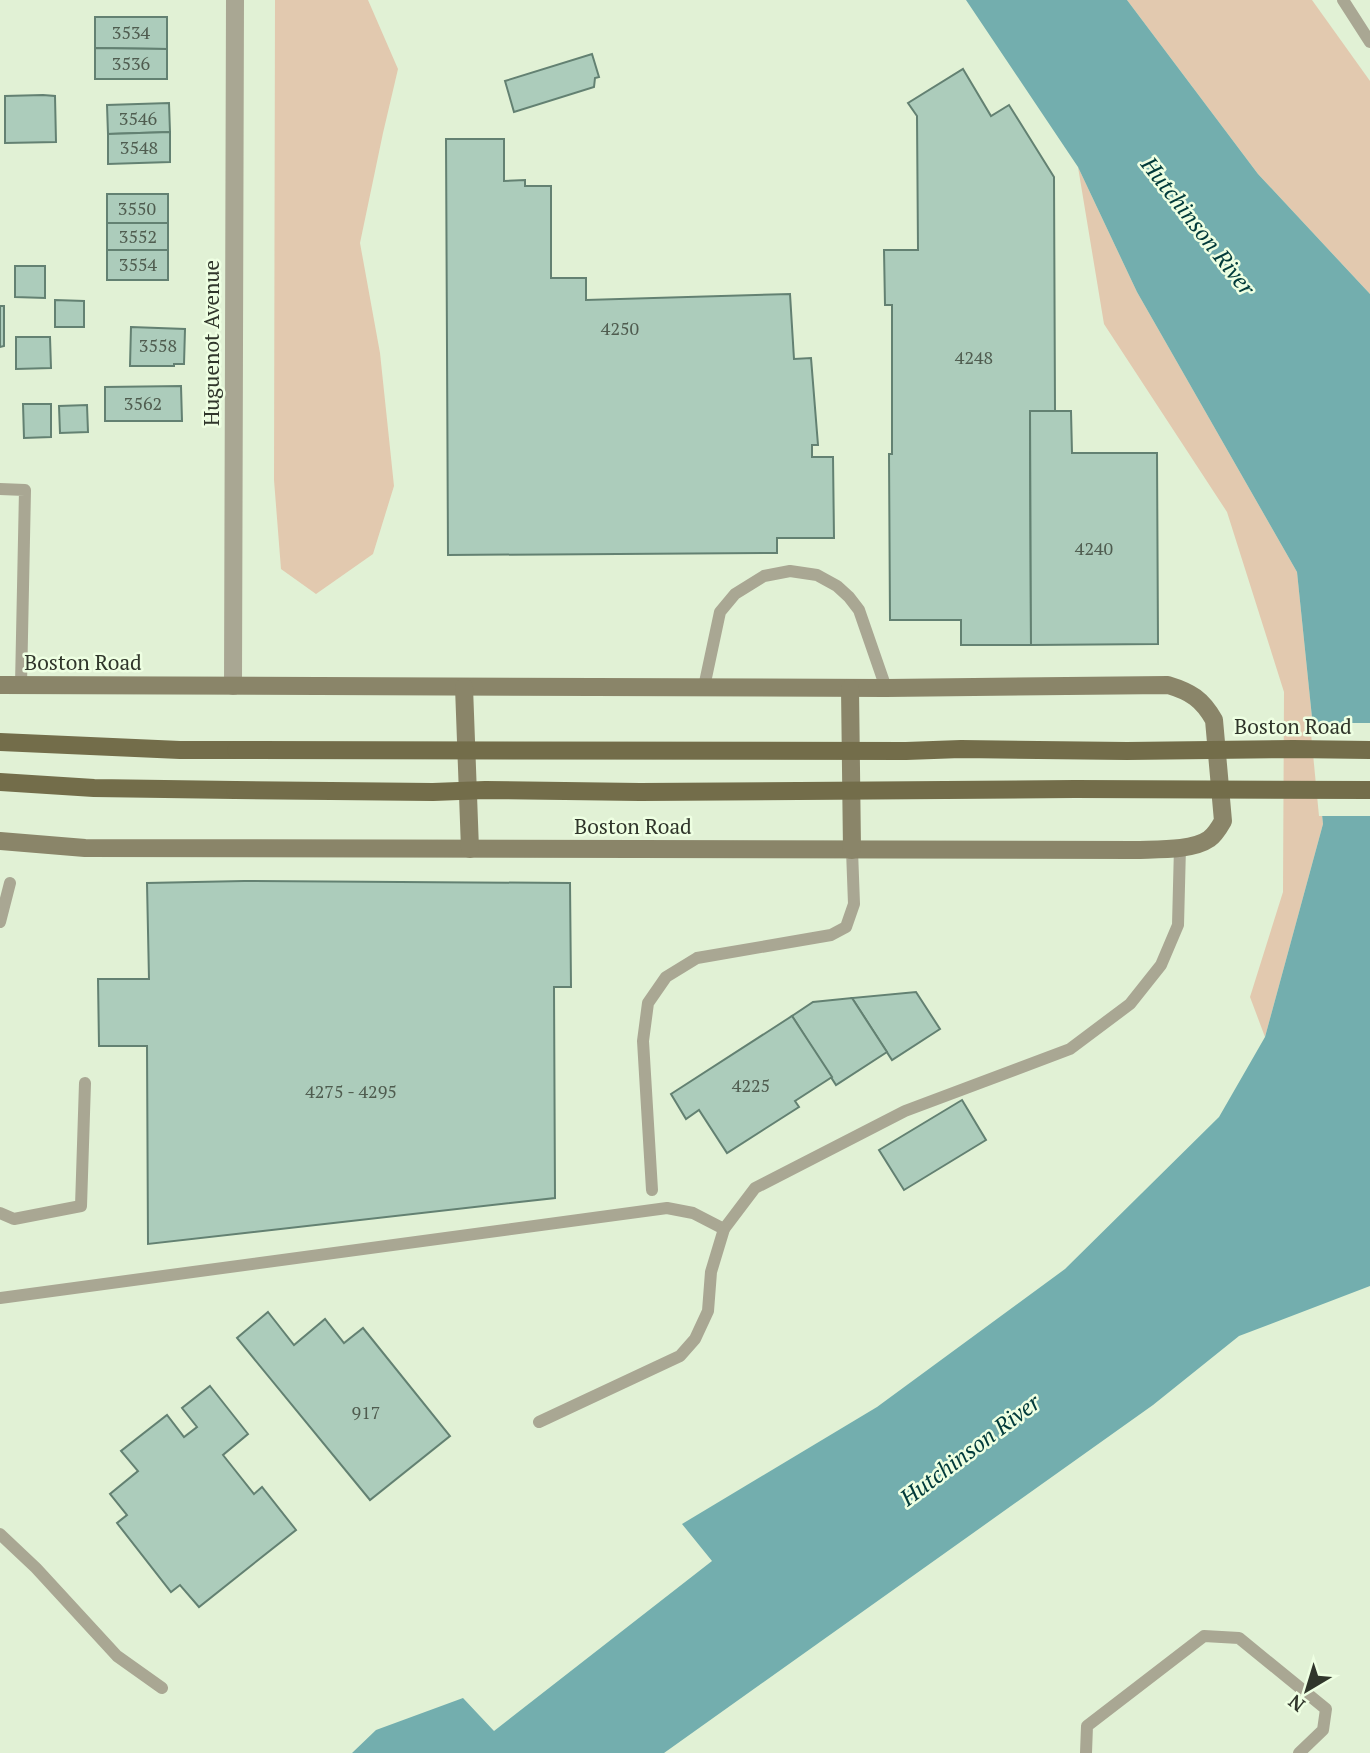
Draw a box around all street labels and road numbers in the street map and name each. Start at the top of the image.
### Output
street label: Huguenot Avenue [197,260,225,426]
street label: Boston Road [24,648,142,676]
street label: Boston Road [1234,712,1352,740]
street label: Boston Road [574,812,692,840]

